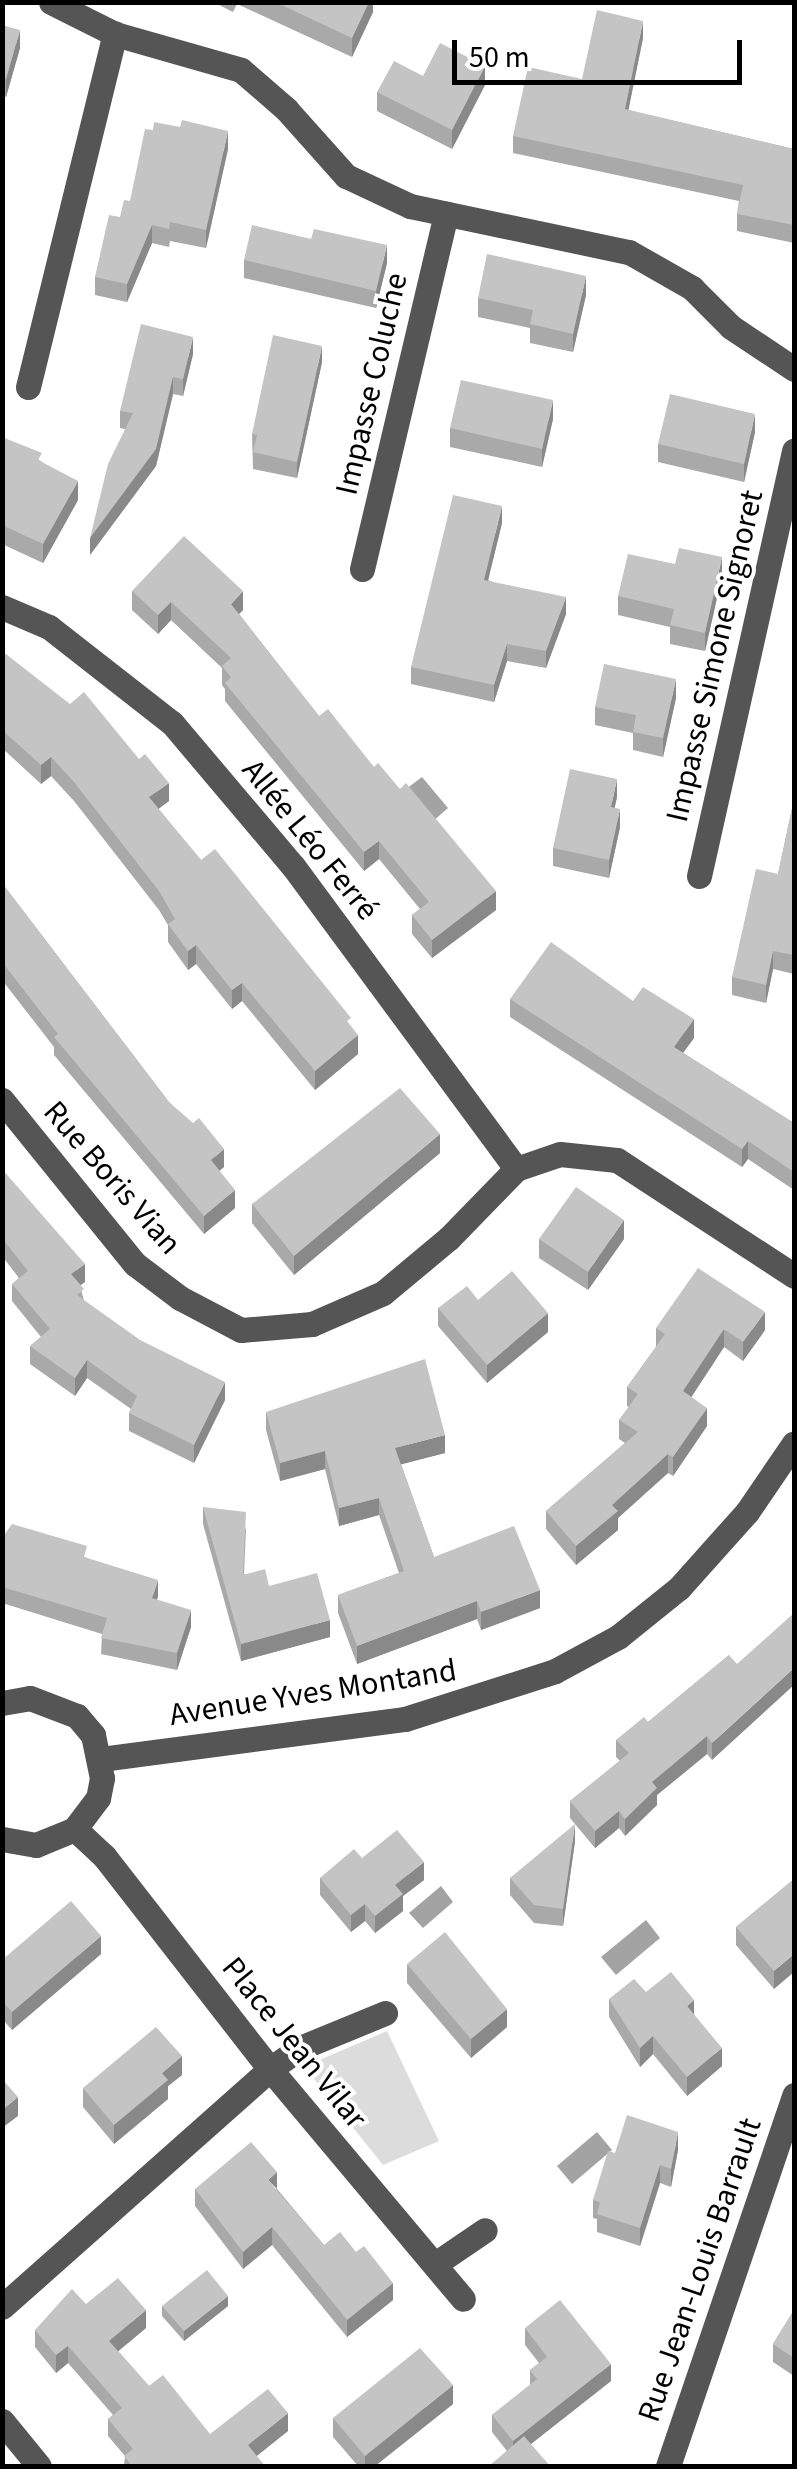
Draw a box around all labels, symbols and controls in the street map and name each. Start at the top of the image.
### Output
scale bar [457,20,747,82]
text: 50 m [469,36,530,79]
street label: Impasse Coluche [328,269,416,499]
street label: Impasse Simone Signoret [658,486,772,826]
street label: Allée Léo Ferré [234,752,386,928]
street label: Rue Boris Vian [35,1093,189,1263]
street label: Avenue Yves Montand [167,1651,459,1735]
street label: Place Jean Vilar [213,1950,375,2136]
street label: Rue Jean-Louis Barrault [630,2113,770,2427]

